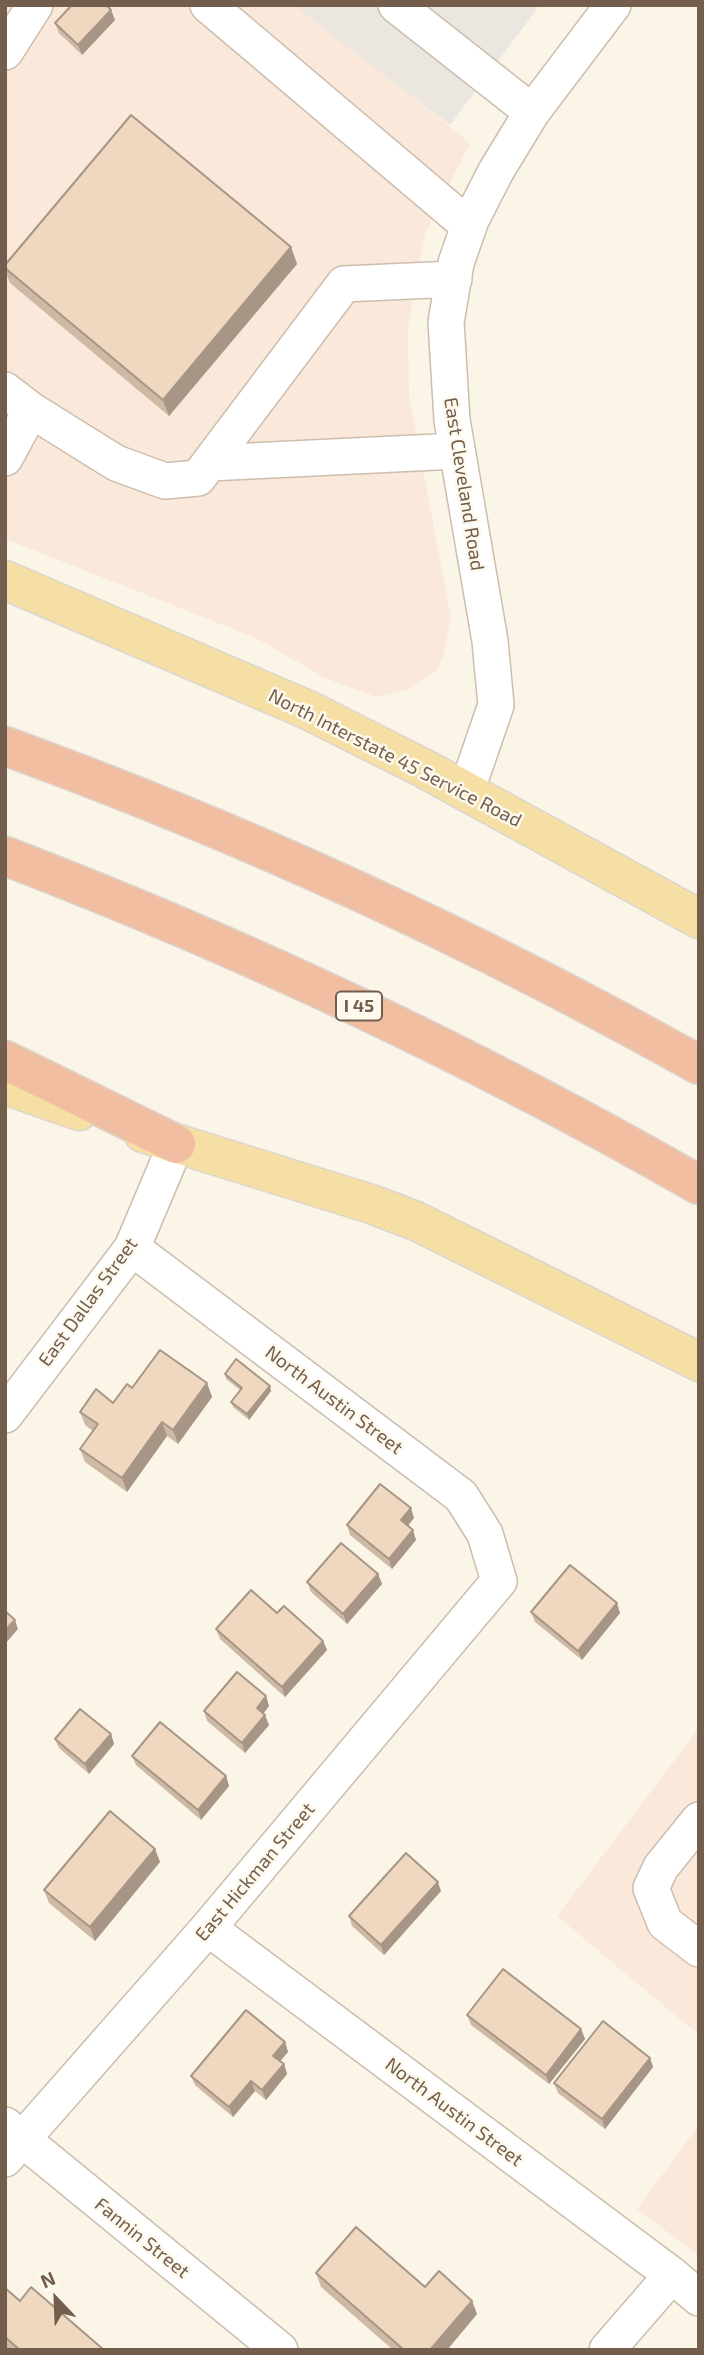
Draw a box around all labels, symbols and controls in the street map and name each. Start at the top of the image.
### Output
street label: East Cleveland Road [439,396,489,572]
street label: North Interstate 45 Service Road [265,684,525,832]
road number: I 45 [336,992,382,1021]
street label: East Dallas Street [34,1233,142,1371]
street label: North Austin Street [261,1341,407,1459]
street label: East Hickman Street [190,1798,320,1946]
street label: North Austin Street [381,2053,527,2171]
street label: Fannin Street [90,2193,194,2283]
north arrow [21,2264,91,2334]
text: N [37,2266,58,2292]

